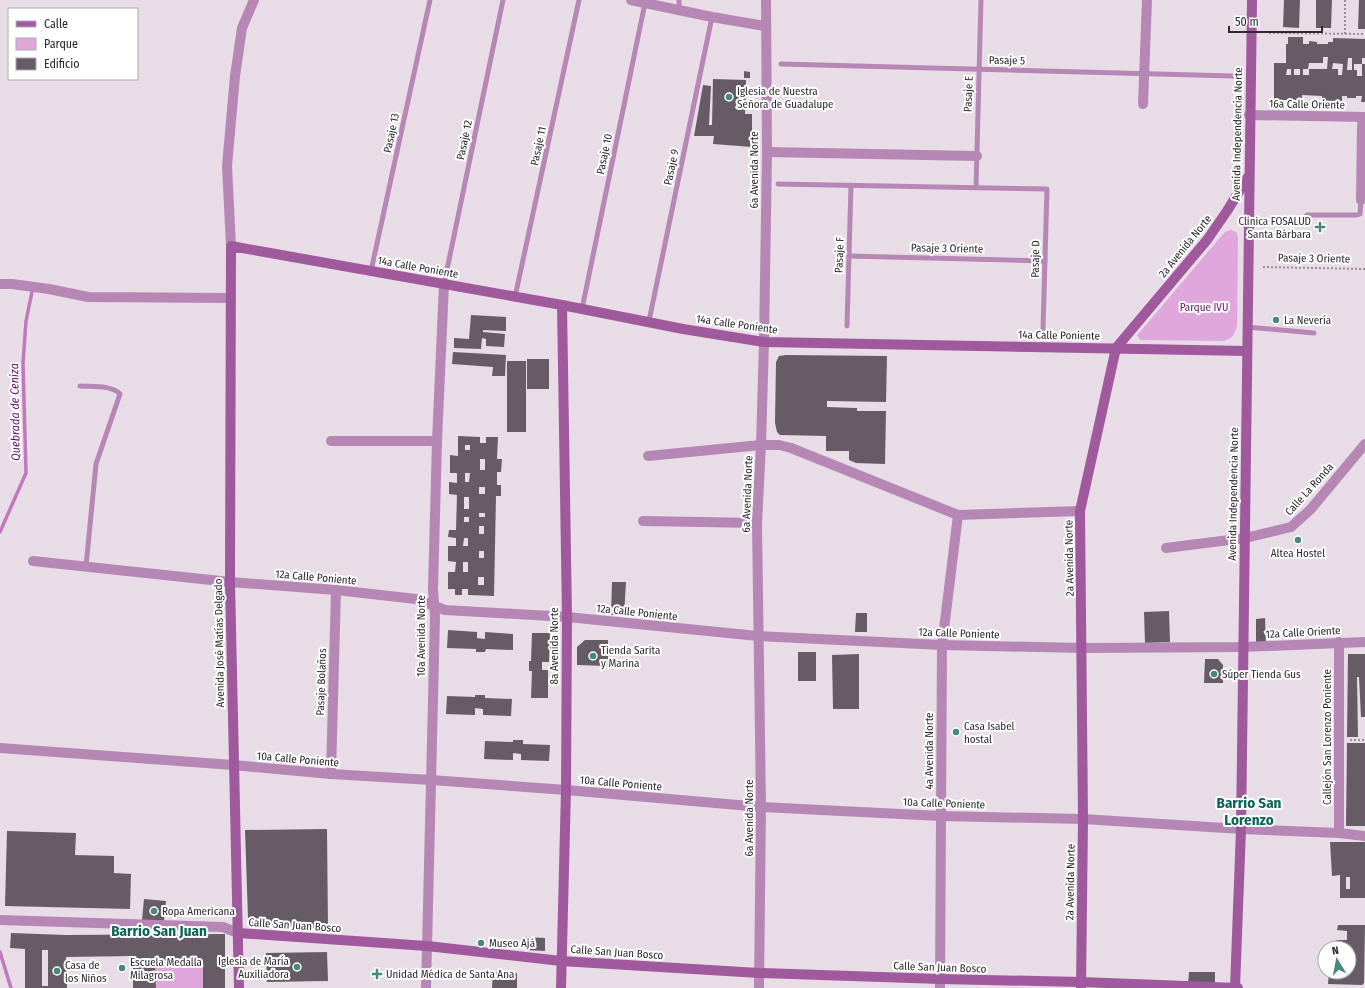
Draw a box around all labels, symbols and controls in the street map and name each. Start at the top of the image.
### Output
legend [8,8,138,80]
scale bar [1229,8,1322,34]
text: 50 m [1235,15,1259,29]
text: Calle [44,17,68,31]
text: Parque [44,37,78,51]
street label: Pasaje 5 [989,54,1025,67]
text: Edificio [44,57,80,71]
street label: Avenida Independencia Norte [1230,67,1245,201]
street label: Pasaje E [961,76,976,112]
place label: Iglesia de Nuestra Señora de Guadalupe [737,85,833,111]
marker: Iglesia de Nuestra Señora de Guadalupe [724,92,734,102]
street label: 16a Calle Oriente [1269,97,1345,112]
street label: Pasaje 13 [381,112,402,154]
street label: Pasaje 12 [454,119,475,161]
street label: Pasaje 11 [528,125,549,167]
street label: 6a Avenida Norte [748,131,761,209]
street label: Pasaje 10 [594,132,615,176]
street label: Pasaje 9 [661,148,682,186]
street label: 2a Avenida Norte [1156,213,1214,280]
place label: Clinica FOSALUD Santa Bárbara [1238,215,1311,241]
marker: Clinica FOSALUD Santa Bárbara [1314,221,1326,233]
street label: Pasaje F [832,237,847,273]
street label: Pasaje D [1029,240,1042,278]
street label: Pasaje 3 Oriente [911,241,983,256]
street label: Pasaje 3 Oriente [1278,251,1350,266]
street label: 14a Calle Poniente [376,254,459,281]
park label: Parque IVU [1180,301,1228,314]
street label: 14a Calle Poniente [695,312,778,337]
place label: La Nevería [1284,314,1331,327]
marker: La Nevería [1271,315,1281,325]
street label: 14a Calle Poniente [1018,328,1100,343]
water label: Quebrada de Ceniza [7,363,23,461]
street label: Avenida Independencia Norte [1226,427,1241,561]
street label: 6a Avenida Norte [740,455,755,533]
street label: Calle La Ronda [1282,460,1336,518]
street label: 2a Avenida Norte [1062,520,1077,596]
marker: Altea Hostel [1293,535,1303,545]
place label: Altea Hostel [1271,547,1325,560]
street label: 12a Calle Poniente [275,567,357,588]
street label: Avenida José Matías Delgado [212,578,227,708]
street label: 10a Avenida Norte [415,595,428,677]
street label: 12a Calle Poniente [596,602,678,623]
street label: 8a Avenida Norte [548,607,561,685]
street label: 12a Calle Oriente [1265,624,1341,641]
street label: 12a Calle Poniente [918,626,1000,641]
place label: Tienda Sarita y Marina [601,644,660,670]
street label: Pasaje Bolaños [314,648,329,716]
marker: Tienda Sarita y Marina [588,651,598,661]
place label: Súper Tienda Gus [1222,668,1301,681]
marker: Súper Tienda Gus [1209,669,1219,679]
street label: Callejón San Lorenzo Poniente [1321,669,1334,805]
street label: 4a Avenida Norte [923,713,936,789]
place label: Casa Isabel hostal [964,720,1015,746]
marker: Casa Isabel hostal [951,727,961,737]
street label: 10a Calle Poniente [256,749,340,770]
street label: 10a Calle Poniente [579,773,663,794]
street label: 6a Avenida Norte [743,779,756,857]
district label: Barrio San Lorenzo [1217,794,1282,829]
street label: 10a Calle Poniente [903,796,985,811]
street label: 2a Avenida Norte [1063,844,1078,920]
place label: Ropa Americana [162,905,235,918]
marker: Ropa Americana [149,906,159,916]
street label: Calle San Juan Bosco [248,916,342,935]
district label: Barrio San Juan [111,922,207,940]
place label: Museo Ajá [489,937,535,950]
marker: Museo Ajá [476,938,486,948]
north arrow [1317,940,1357,980]
street label: Calle San Juan Bosco [570,943,664,962]
text: N [1331,944,1340,958]
place label: Iglesia de María Auxiliadora [218,955,289,981]
place label: Escuela Medalla Milagrosa [130,956,202,982]
place label: Casa de los Niños [65,959,107,985]
street label: Calle San Juan Bosco [893,959,987,976]
marker: Iglesia de María Auxiliadora [292,962,302,972]
marker: Escuela Medalla Milagrosa [117,963,127,973]
marker: Casa de los Niños [52,966,62,976]
marker: Unidad Médica de Santa Ana [371,968,383,980]
place label: Unidad Médica de Santa Ana [386,968,514,981]

